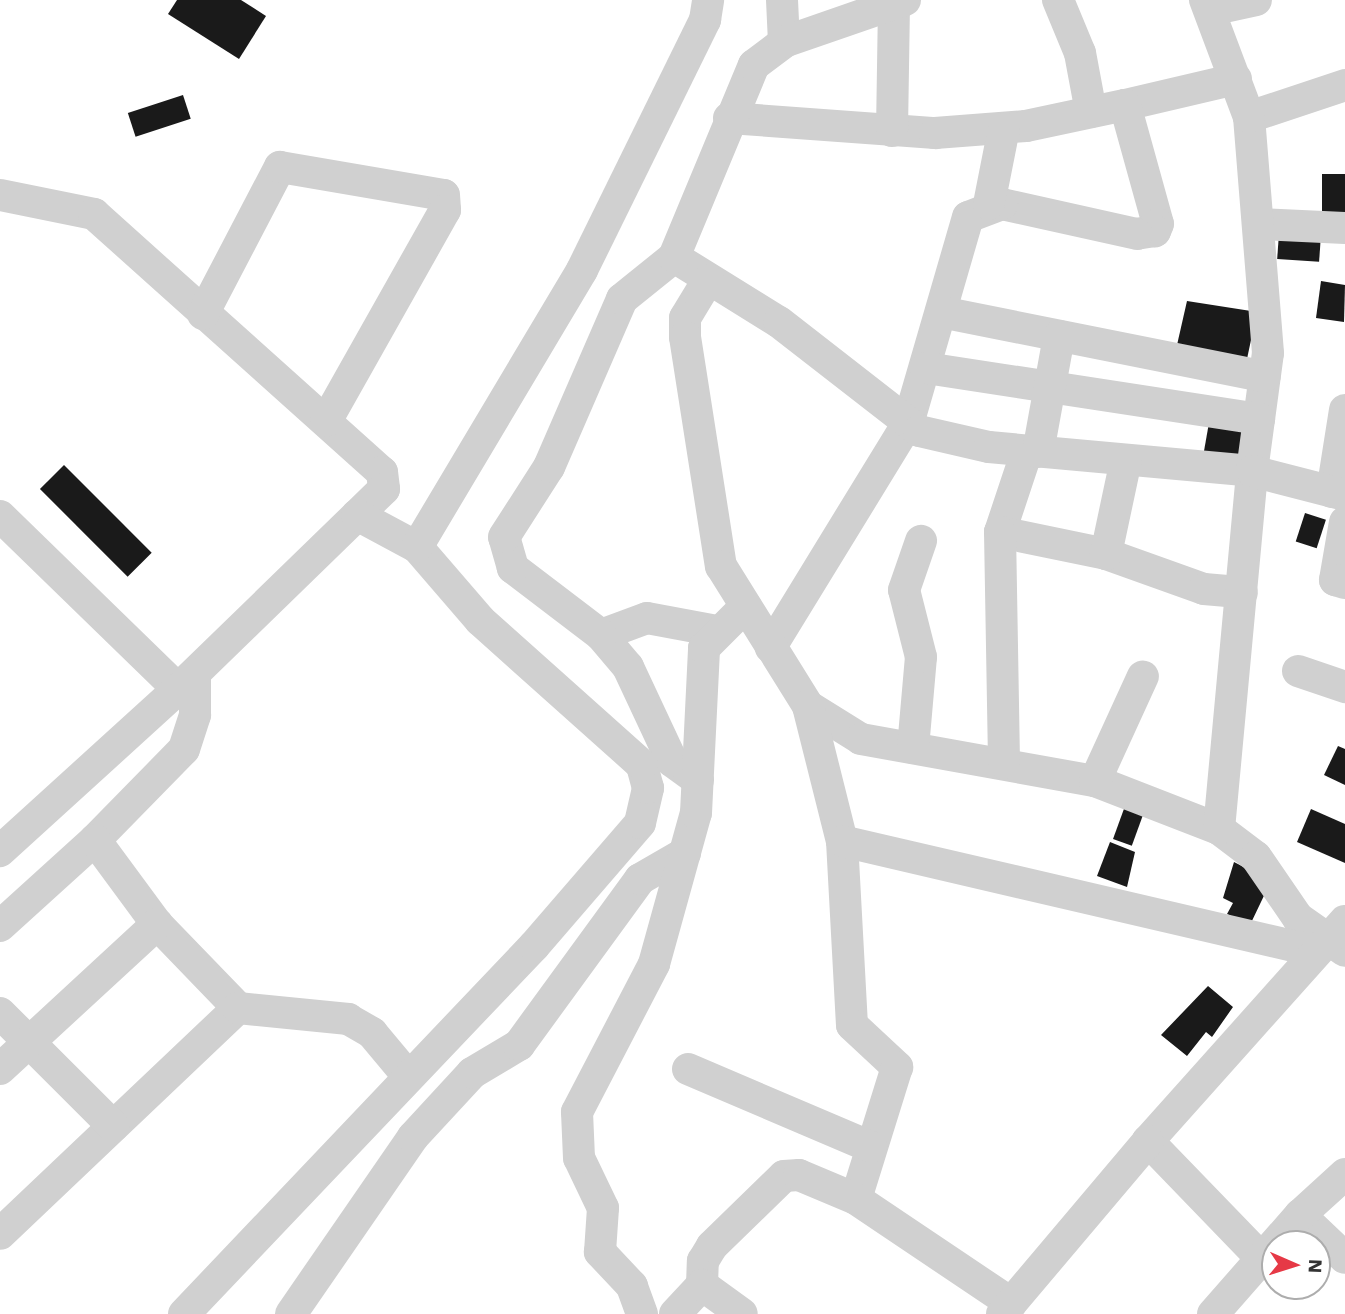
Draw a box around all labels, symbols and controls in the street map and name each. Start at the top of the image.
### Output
north arrow [1261,1230,1331,1300]
text: N [1304,1258,1327,1274]

